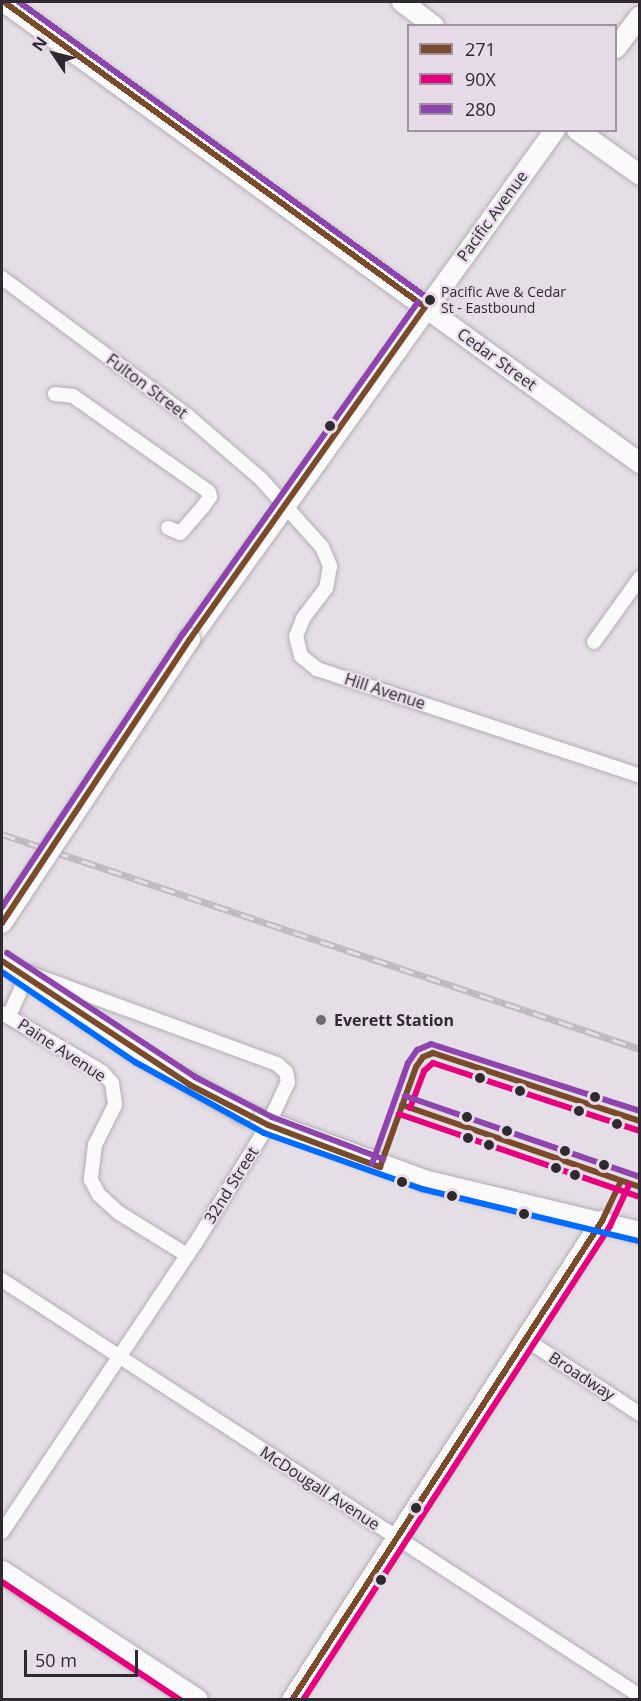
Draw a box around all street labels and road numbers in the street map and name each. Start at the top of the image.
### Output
street label: Pacific Avenue [453,167,531,265]
street label: Cedar Street [454,324,540,394]
street label: Fulton Street [103,349,191,423]
street label: Hill Avenue [342,669,428,713]
street label: Paine Avenue [14,1014,110,1086]
street label: 32nd Street [200,1143,262,1227]
street label: Broadway [546,1348,618,1404]
street label: McDougall Avenue [257,1442,383,1534]

